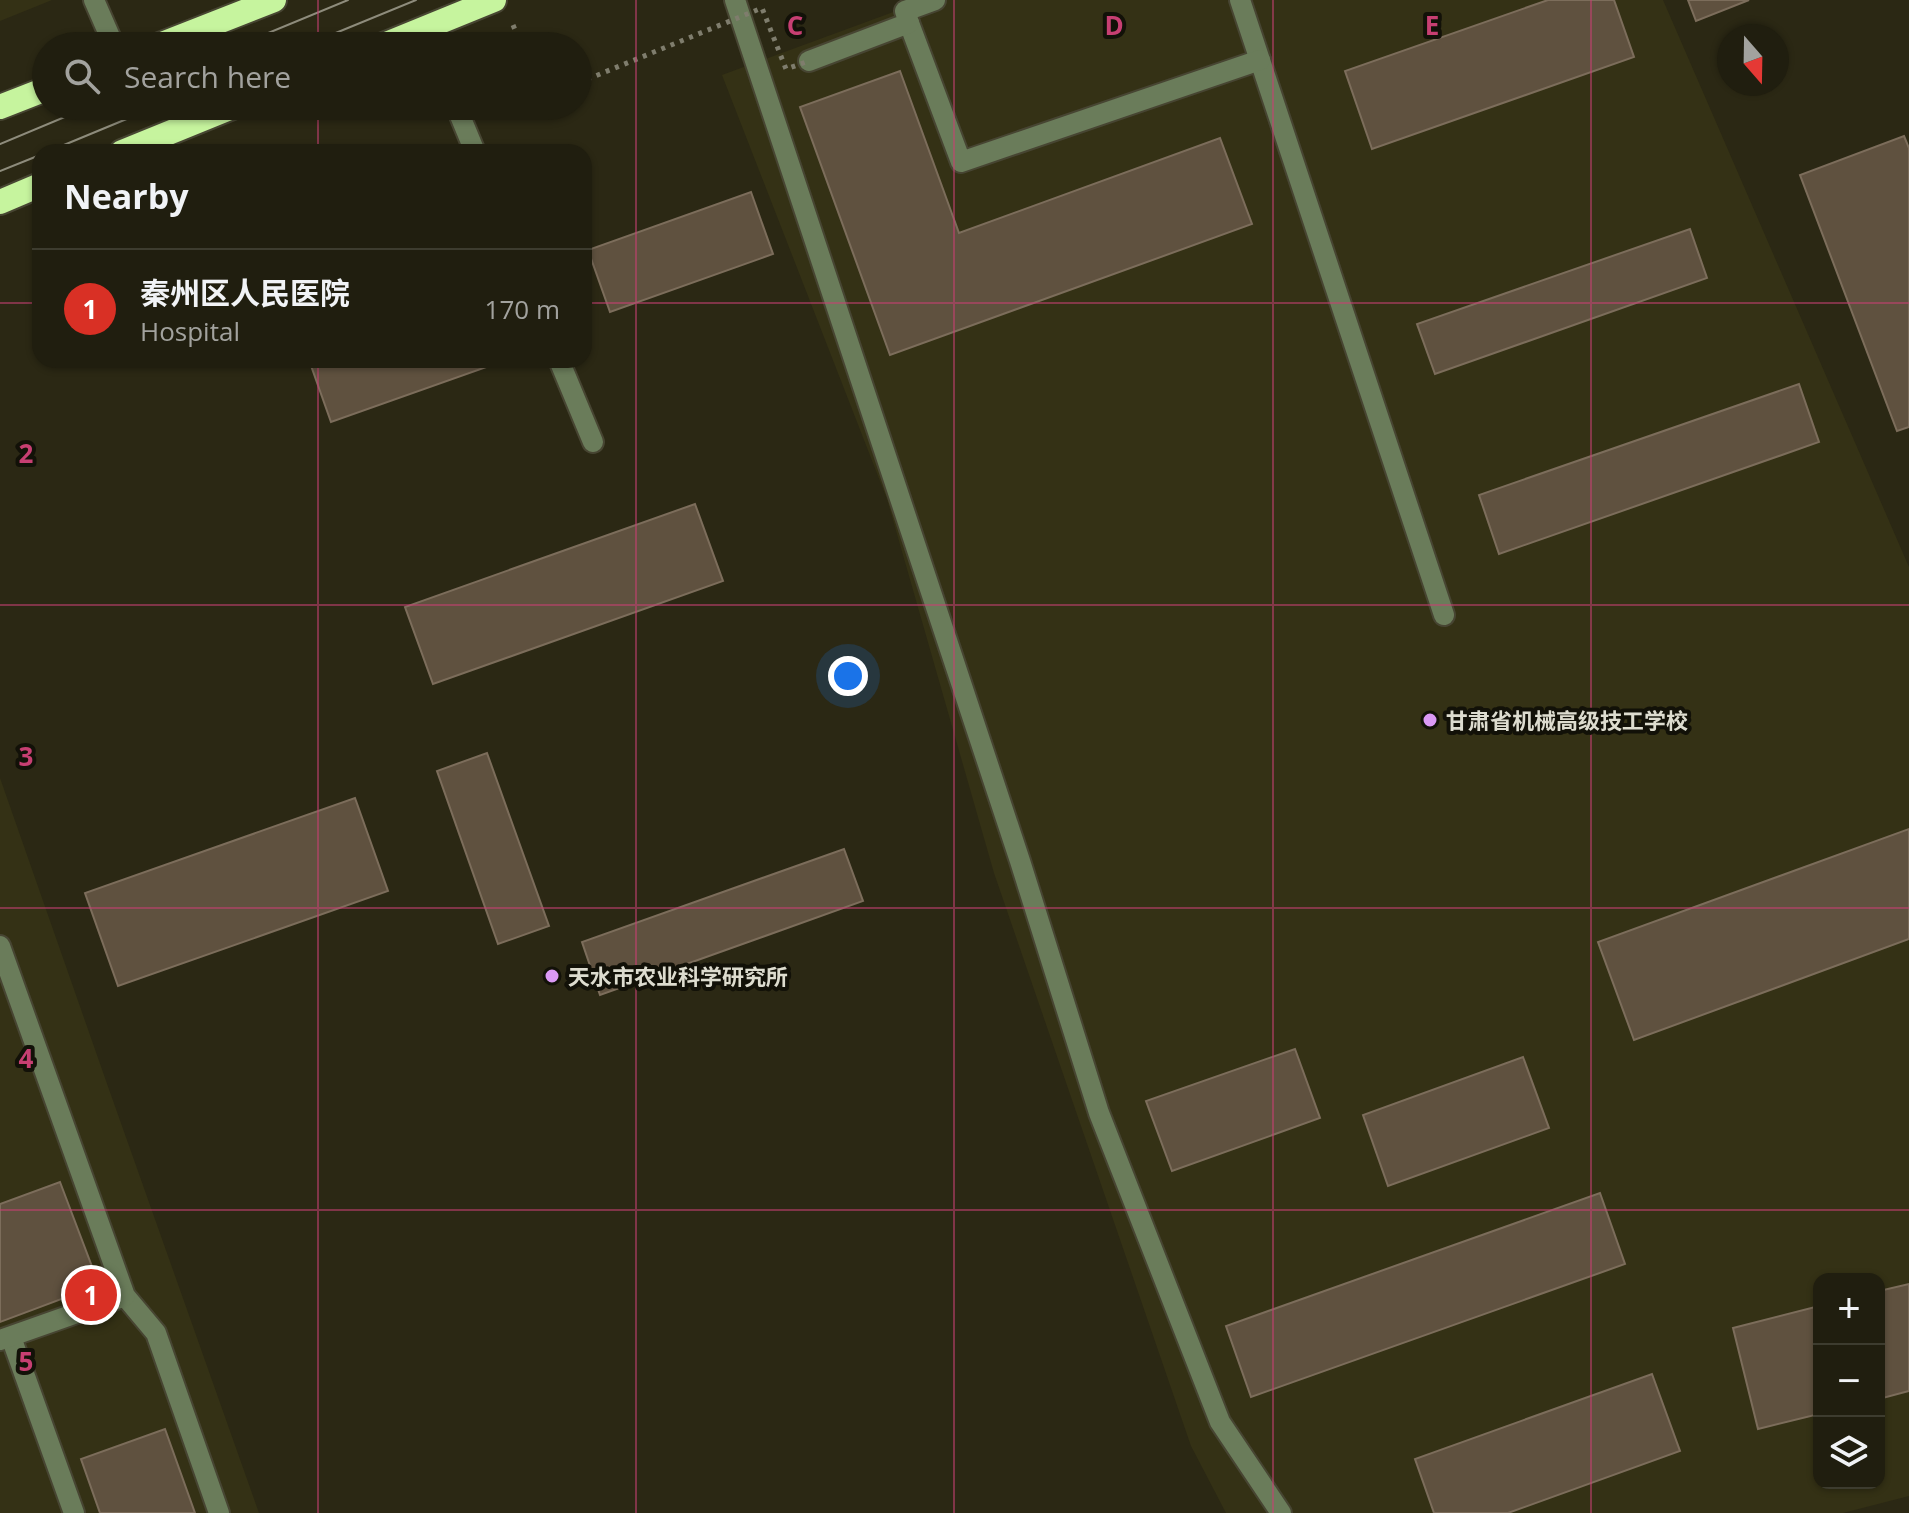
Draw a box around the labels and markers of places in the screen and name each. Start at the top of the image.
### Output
place label: 甘肃省机械高级技工学校 [1446,705,1688,735]
marker: 甘肃省机械高级技工学校 [1421,711,1439,729]
place label: 天水市农业科学研究所 [568,961,788,991]
marker: 天水市农业科学研究所 [543,967,561,985]
pin: 1 [65,1265,117,1325]

